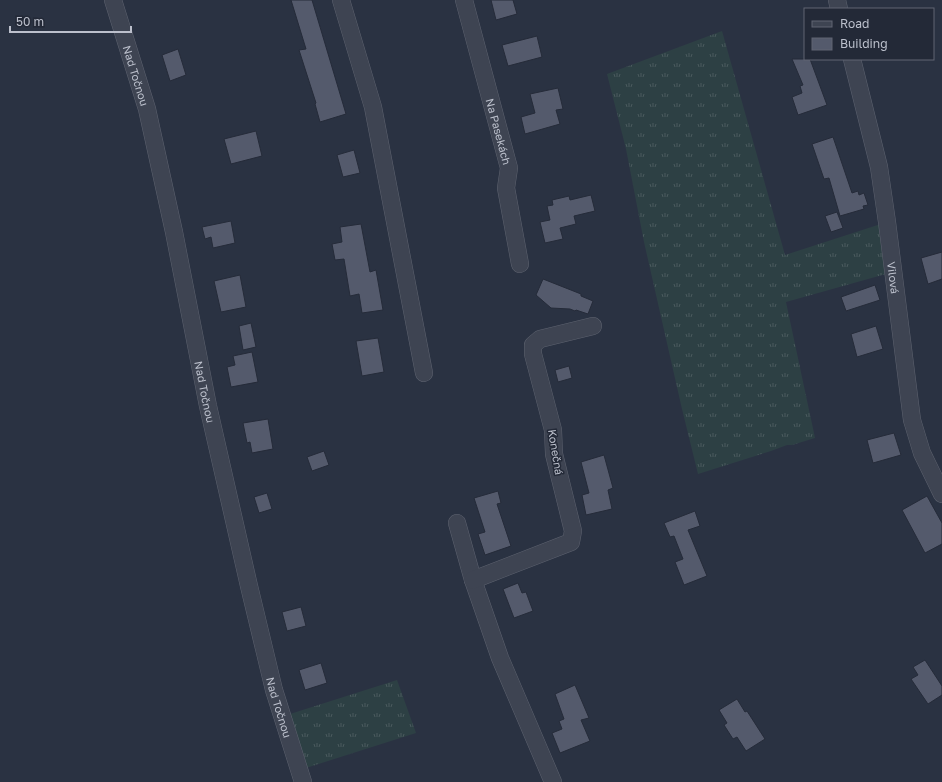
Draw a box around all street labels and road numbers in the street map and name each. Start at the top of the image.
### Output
street label: Nad Točnou [121,44,152,107]
street label: Na Pasekách [484,97,514,166]
street label: Vilová [886,261,902,294]
street label: Nad Točnou [193,360,218,424]
street label: Konečná [546,428,566,476]
street label: Nad Točnou [265,676,295,739]

